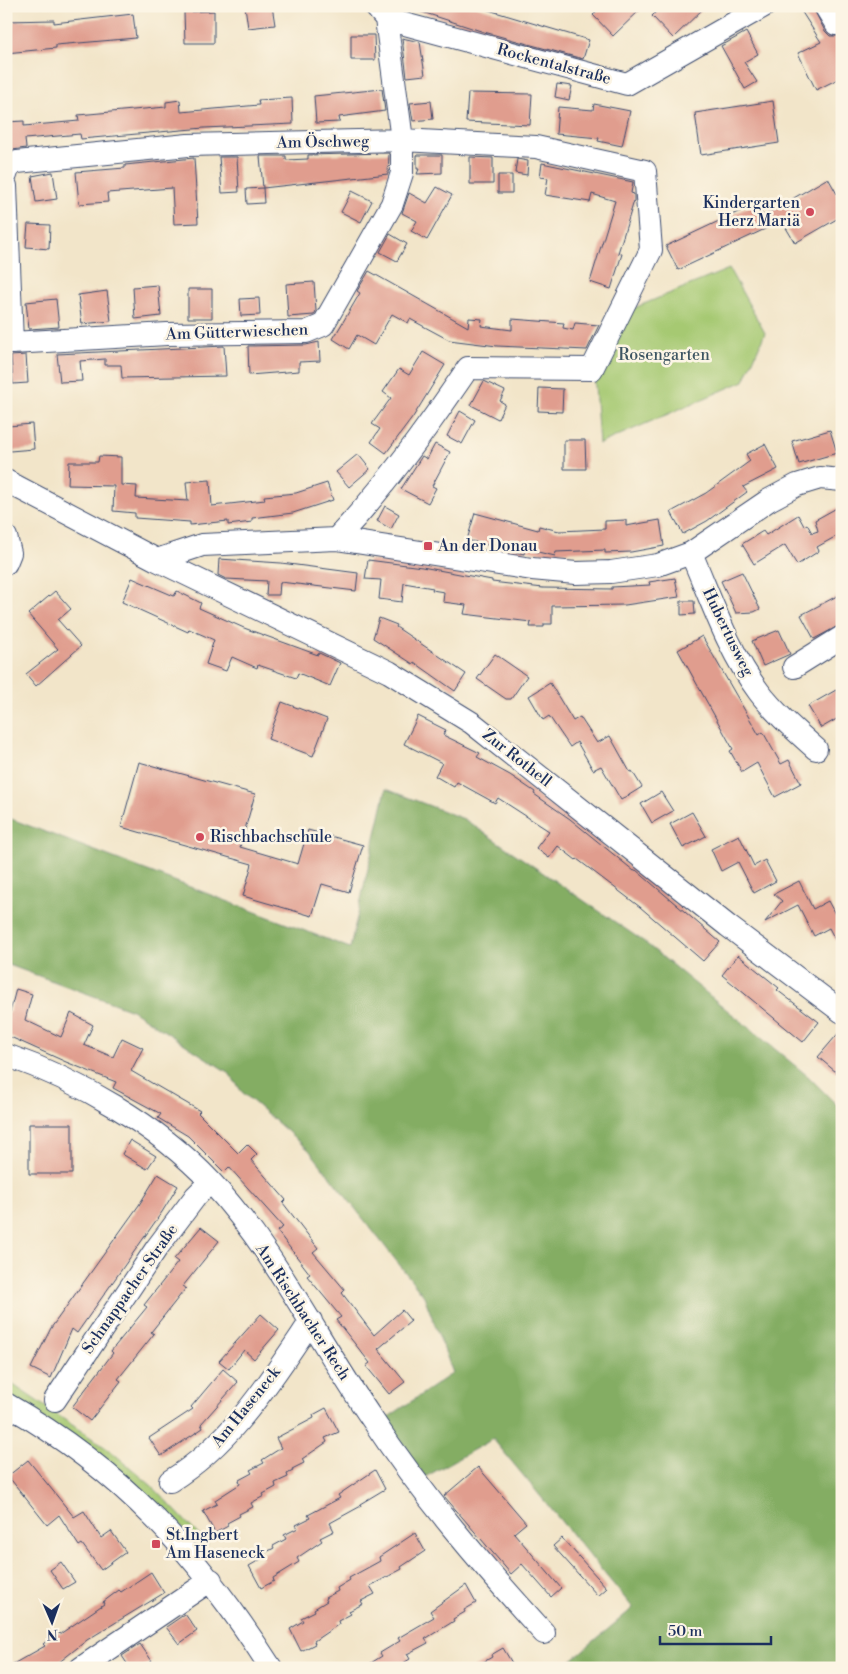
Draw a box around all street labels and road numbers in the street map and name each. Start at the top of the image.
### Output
street label: Rockentalstraße [495,39,613,89]
street label: Am Öschweg [276,129,370,153]
street label: Am Gütterwieschen [164,320,309,345]
street label: Hubertusweg [698,585,758,680]
street label: Zur Rothell [478,725,556,791]
street label: Schnappacher Straße [78,1220,182,1358]
street label: Am Rischbacher Rech [251,1239,355,1384]
street label: Am Haseneck [207,1361,286,1452]

